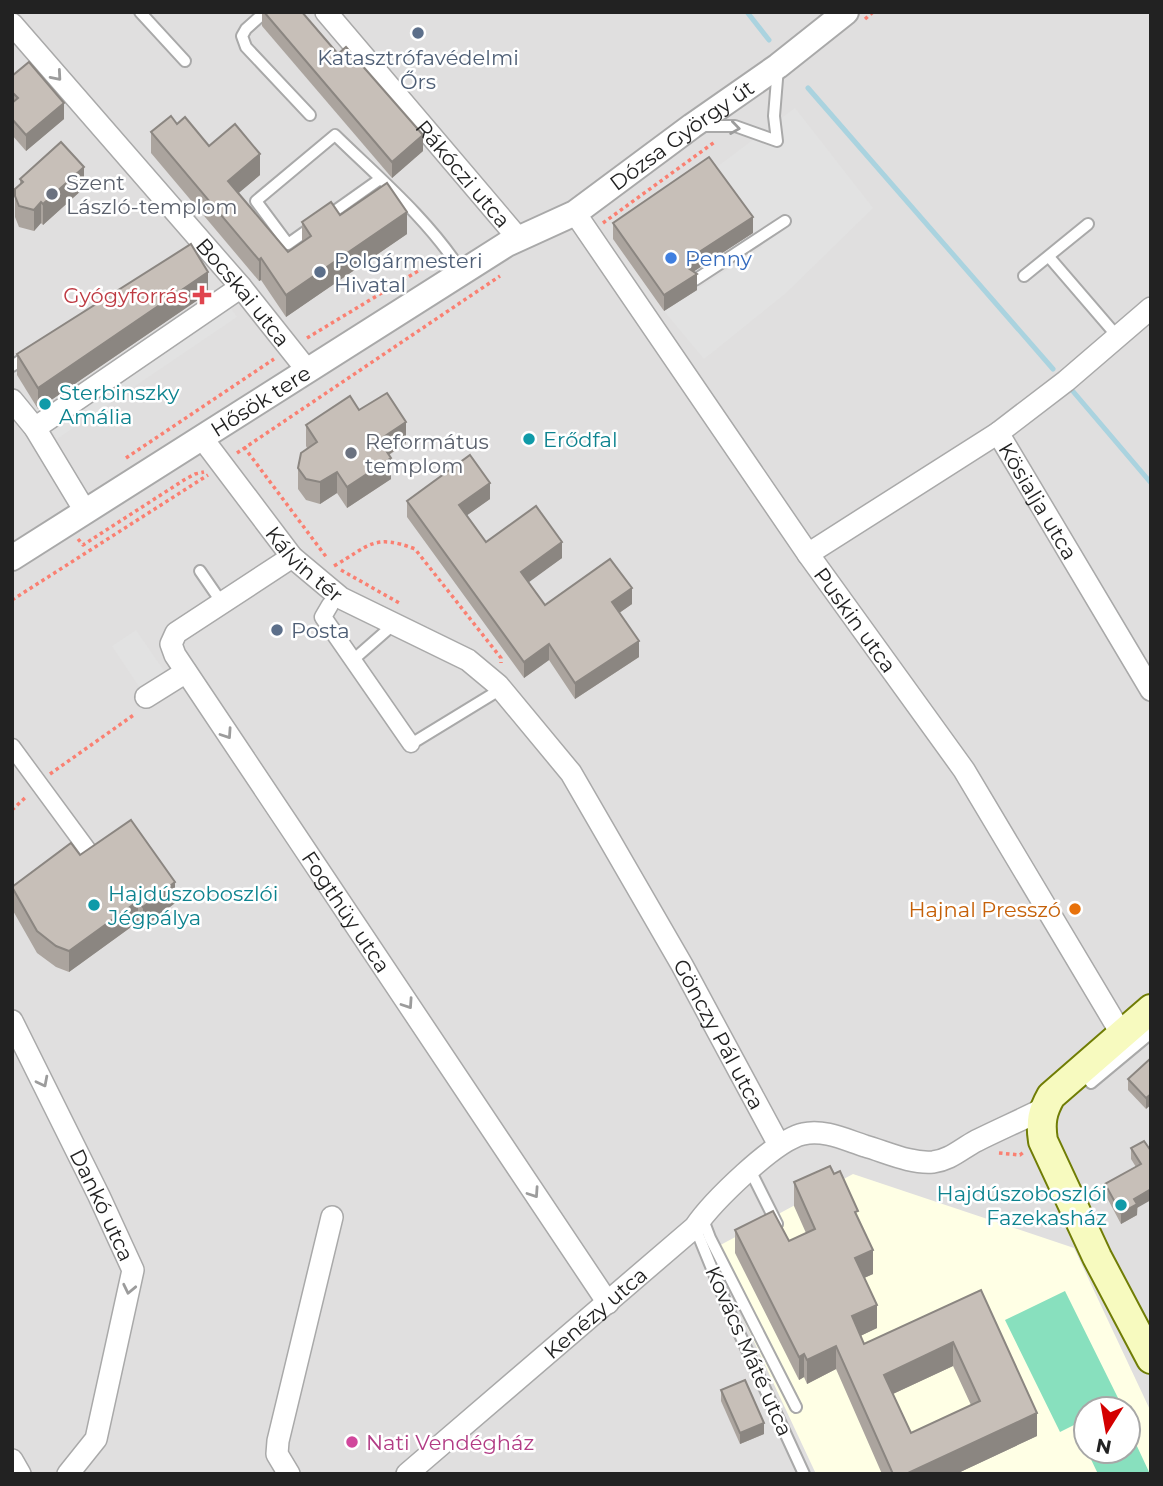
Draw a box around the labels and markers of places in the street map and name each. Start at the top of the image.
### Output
marker: Katasztrófavédelmi Őrs [410,25,426,41]
place label: Katasztrófavédelmi Őrs [317,45,519,94]
place label: Szent László-templom [66,170,237,219]
marker: Szent László-templom [44,186,60,202]
place label: Penny [685,246,752,271]
place label: Polgármesteri Hivatal [334,248,483,297]
marker: Penny [663,250,679,266]
marker: Polgármesteri Hivatal [312,264,328,280]
place label: Gyógyforrás [63,283,188,308]
marker: Gyógyforrás [194,287,210,303]
place label: Sterbinszky Amália [59,380,180,429]
marker: Sterbinszky Amália [37,396,53,412]
place label: Erődfal [543,427,618,452]
place label: Református templom [365,429,489,478]
marker: Erődfal [521,431,537,447]
marker: Református templom [343,445,359,461]
place label: Posta [291,618,350,643]
marker: Posta [269,622,285,638]
place label: Hajdúszoboszlói Jégpálya [107,881,278,930]
marker: Hajdúszoboszlói Jégpálya [86,897,102,913]
place label: Hajnal Presszó [908,897,1061,922]
marker: Hajnal Presszó [1067,901,1083,917]
place label: Hajdúszoboszlói Fazekasház [937,1181,1107,1230]
marker: Hajdúszoboszlói Fazekasház [1113,1197,1129,1213]
place label: Nati Vendégház [366,1430,534,1455]
marker: Nati Vendégház [344,1434,360,1450]

